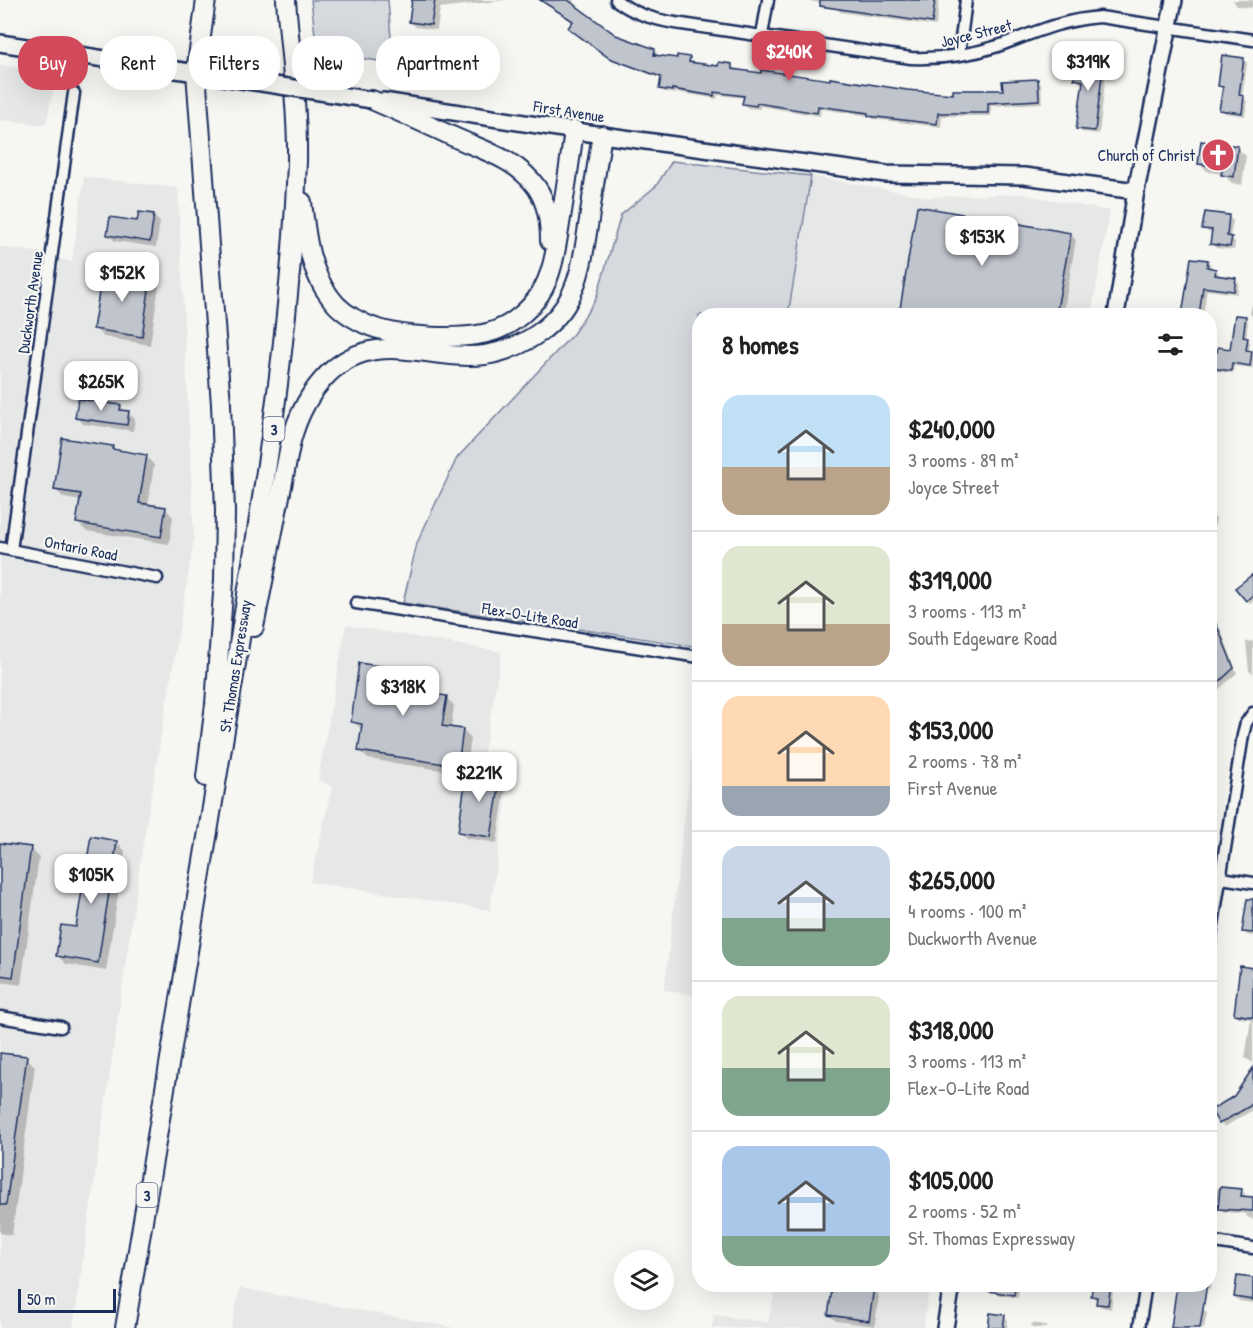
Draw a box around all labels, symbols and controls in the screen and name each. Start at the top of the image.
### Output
street label: Joyce Street [938,13,1014,52]
pin: $240K [747,31,831,82]
chip: Buy [18,36,88,90]
chip: Rent [100,36,177,90]
chip: Filters [189,36,280,90]
chip: New [292,36,364,90]
chip: Apartment [376,36,500,90]
text: $240K [766,37,812,64]
pin: $319K [1046,41,1130,92]
text: $319K [1066,47,1110,74]
street label: First Avenue [531,94,607,128]
church icon: Church of Christ [1200,137,1236,173]
place label: Church of Christ [1098,144,1195,166]
pin: $153K [940,216,1024,267]
text: $153K [959,222,1005,249]
street label: Duckworth Avenue [12,249,48,355]
pin: $152K [80,252,164,303]
text: $152K [99,258,145,285]
text: 8 homes [722,327,799,362]
icon: filters [1154,328,1187,361]
pin: $265K [59,361,143,412]
text: $265K [78,367,124,394]
text: $240,000 [908,411,995,446]
road number: 3 [264,417,284,441]
icon: home [770,419,842,491]
text: 3 rooms · 89 m² [908,446,1019,473]
text: Joyce Street [908,473,999,500]
street label: Ontario Road [43,530,119,566]
text: $319,000 [908,562,992,597]
icon: home [770,570,842,642]
street label: Flex-O-Lite Road [479,596,580,633]
text: 3 rooms · 113 m² [908,597,1026,624]
street label: St. Thomas Expressway [214,598,256,734]
text: South Edgeware Road [908,624,1057,651]
pin: $318K [361,666,445,717]
text: $318K [380,672,426,699]
text: $153,000 [908,712,993,747]
icon: home [770,720,842,792]
text: 2 rooms · 78 m² [908,747,1022,774]
pin: $221K [437,752,521,803]
text: $221K [456,758,502,785]
text: First Avenue [908,774,998,801]
pin: $105K [49,854,133,905]
text: $105K [68,860,114,887]
text: $265,000 [908,862,995,897]
icon: home [770,870,842,942]
text: 4 rooms · 100 m² [908,897,1026,924]
text: Duckworth Avenue [908,924,1037,951]
text: $318,000 [908,1012,994,1047]
icon: home [770,1020,842,1092]
text: 3 rooms · 113 m² [908,1047,1026,1074]
text: Flex-O-Lite Road [908,1074,1029,1101]
text: $105,000 [908,1162,993,1197]
icon: home [770,1170,842,1242]
road number: 3 [136,1183,158,1207]
text: 2 rooms · 52 m² [908,1197,1021,1224]
text: St. Thomas Expressway [908,1224,1075,1251]
map controls [614,1250,674,1310]
button: layers [614,1250,674,1310]
scale bar [18,1286,116,1314]
text: 50 m [27,1288,56,1310]

